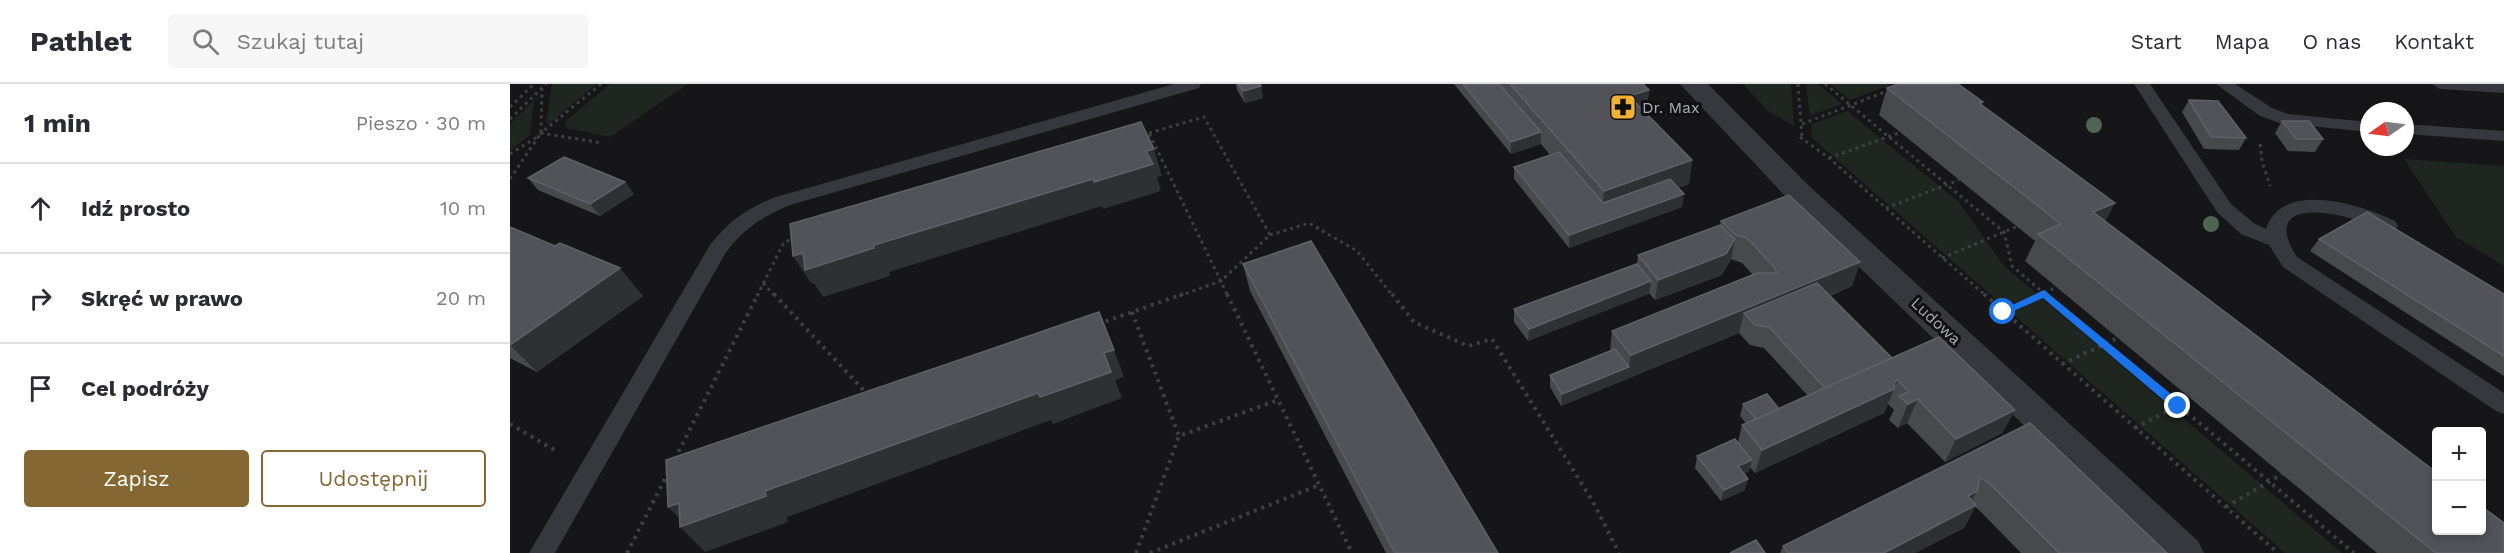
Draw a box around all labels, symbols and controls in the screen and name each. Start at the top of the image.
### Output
search box [168,14,588,68]
text: Pathlet [30,25,132,58]
icon: search [189,25,222,58]
text: Szukaj tutaj [237,29,364,54]
text: Start [2131,29,2182,54]
text: Mapa [2215,29,2269,54]
text: O nas [2302,29,2361,54]
text: Kontakt [2394,29,2474,54]
pharmacy icon: Dr. Max [1608,92,1638,122]
place label: Dr. Max [1642,98,1700,117]
north arrow [2360,102,2414,156]
text: 1 min [24,108,91,138]
text: Pieszo · 30 m [356,111,486,135]
icon: ahead [24,192,57,225]
text: Idź prosto [81,196,190,221]
text: 10 m [440,196,486,220]
icon: right [24,282,57,315]
text: Skręć w prawo [81,286,243,311]
text: 20 m [436,286,486,310]
street label: Ludowa [1907,293,1965,349]
route start [1989,298,2015,324]
icon: arrive [24,372,57,405]
text: Cel podróży [81,376,209,401]
route end [2164,392,2190,418]
map controls [2432,427,2486,535]
button: + [2432,427,2486,481]
button: Zapisz [24,450,249,507]
button: Udostępnij [261,450,486,507]
button: − [2432,481,2486,535]

